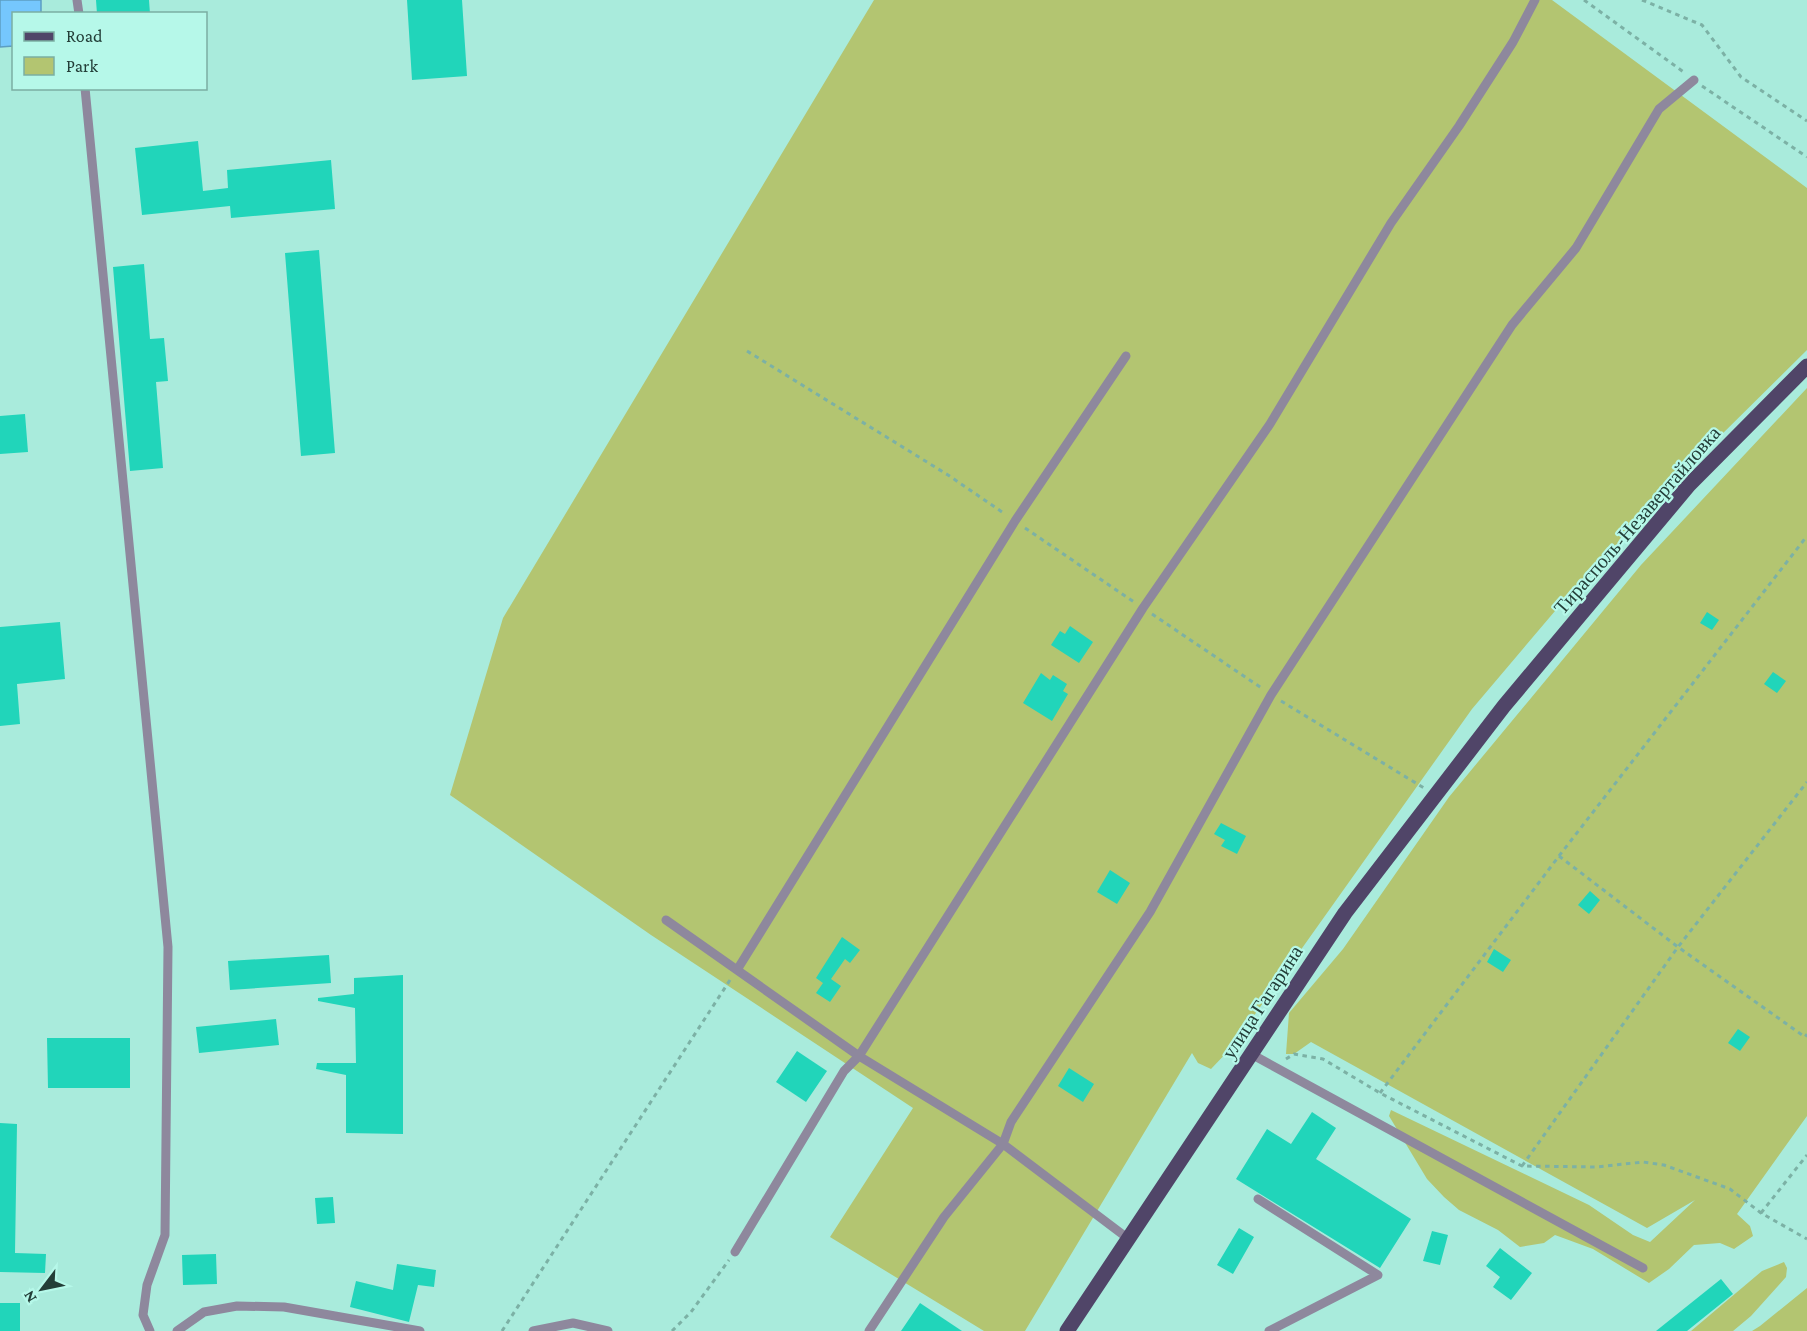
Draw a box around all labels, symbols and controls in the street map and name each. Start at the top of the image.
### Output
legend [12,12,207,90]
text: Road [66,26,103,46]
text: Park [66,56,98,76]
street label: Тирасполь-Незавертайловка [1549,422,1725,619]
street label: улица Гагарина [1217,941,1308,1063]
north arrow [12,1259,72,1319]
text: N [20,1287,40,1306]

